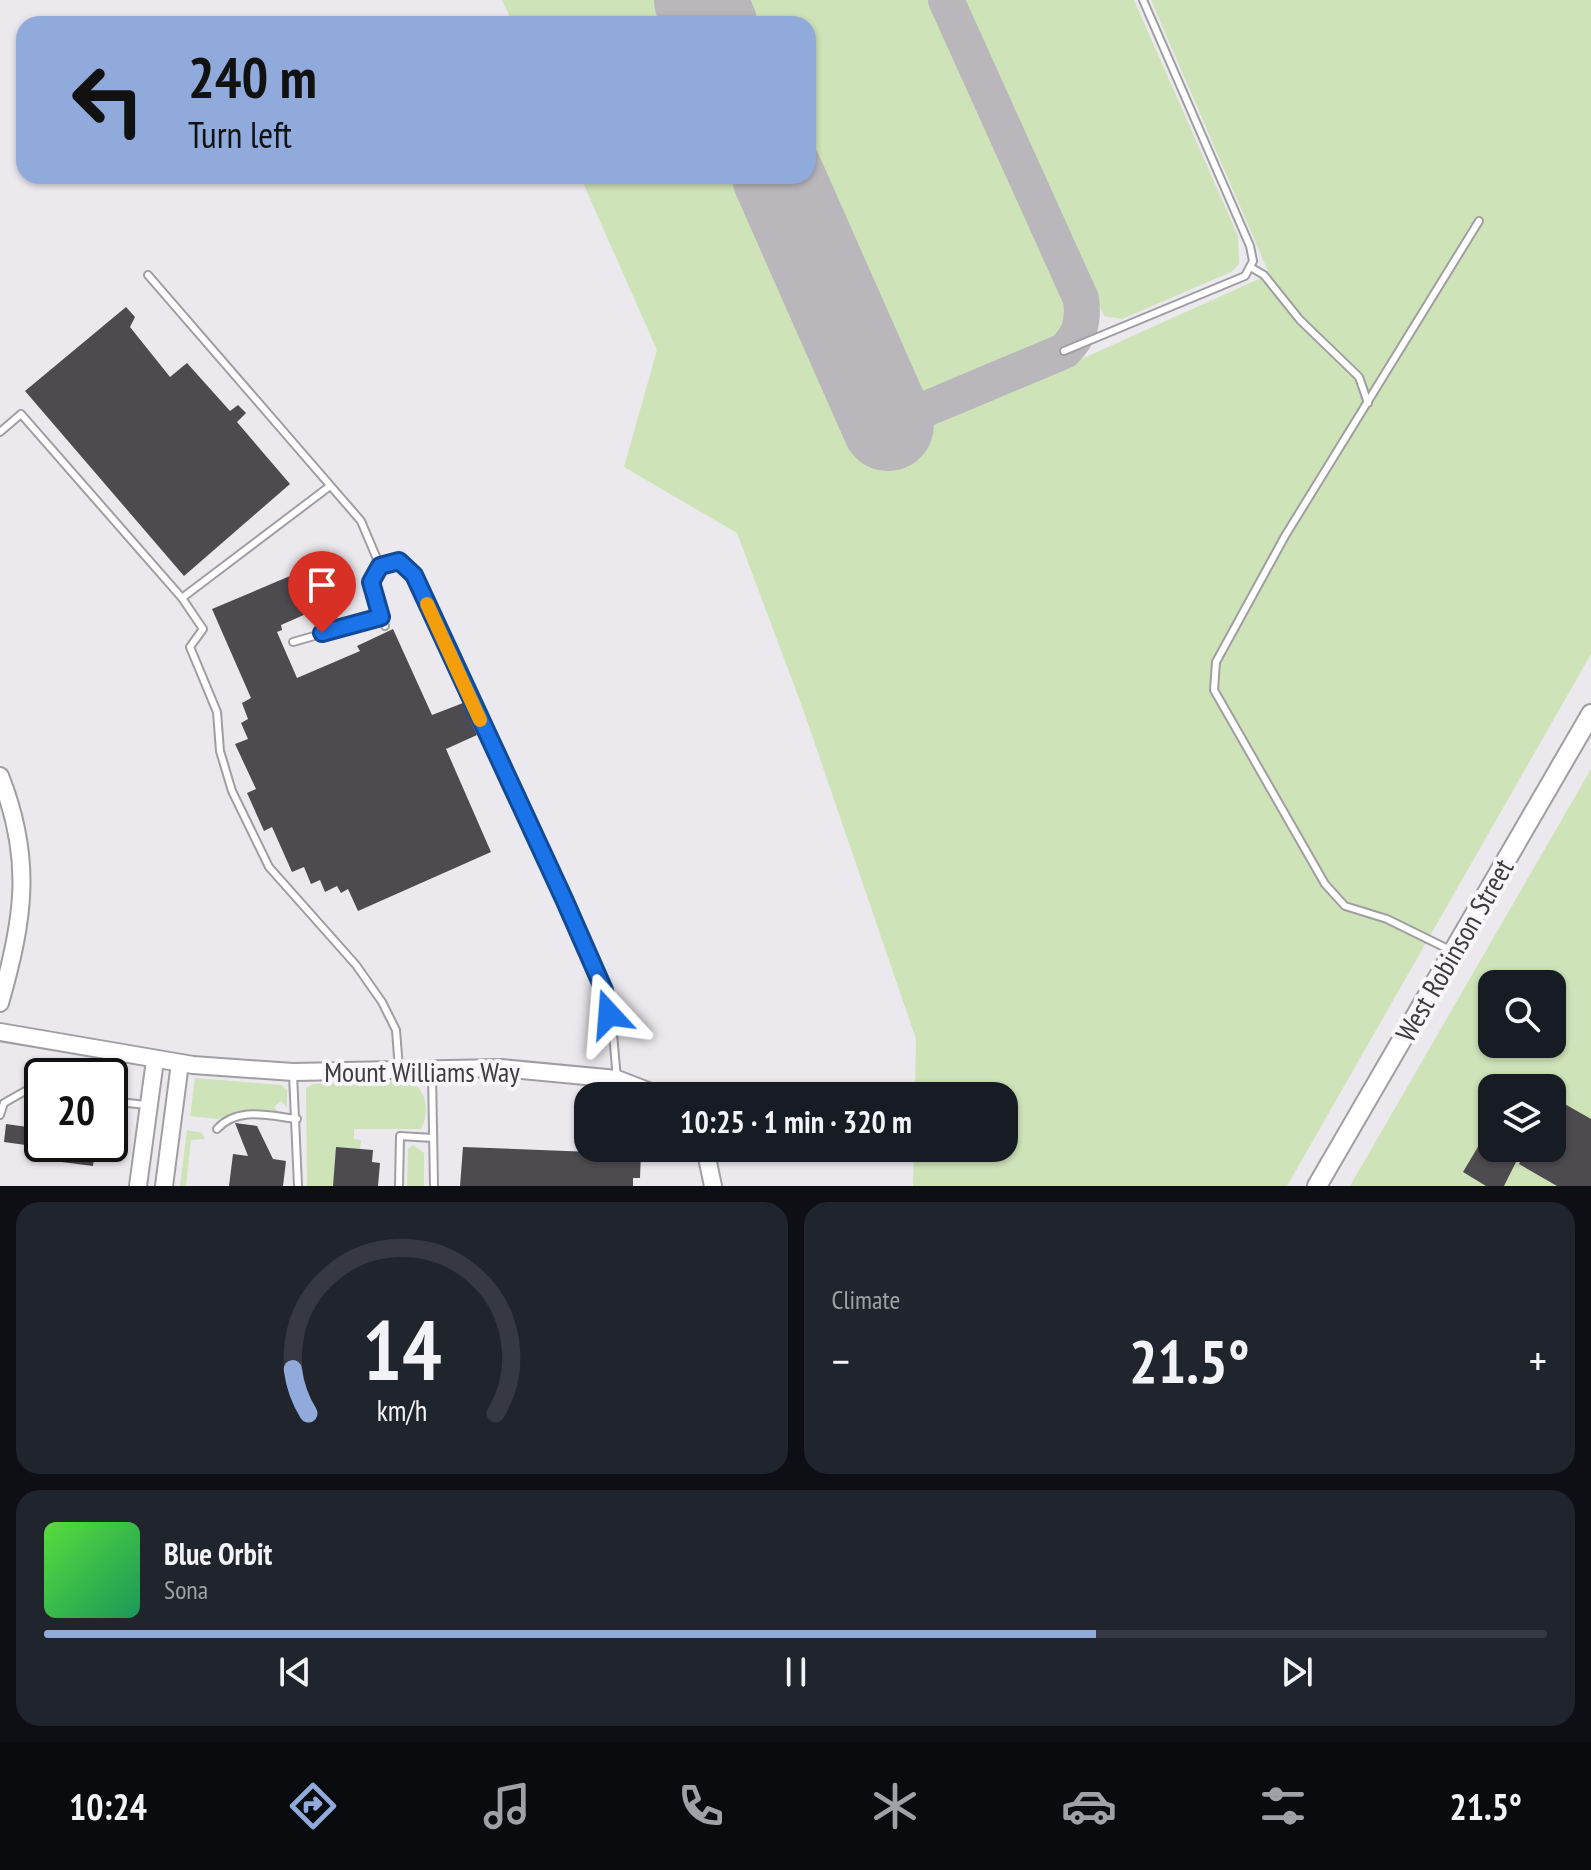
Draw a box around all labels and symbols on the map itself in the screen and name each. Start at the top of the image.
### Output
pin [288,551,356,633]
street label: West Robinson Street [1387,852,1521,1048]
position arrow [567,972,651,1056]
street label: Mount Williams Way [324,1053,520,1090]
speed limit sign: 20 [24,1058,128,1162]

